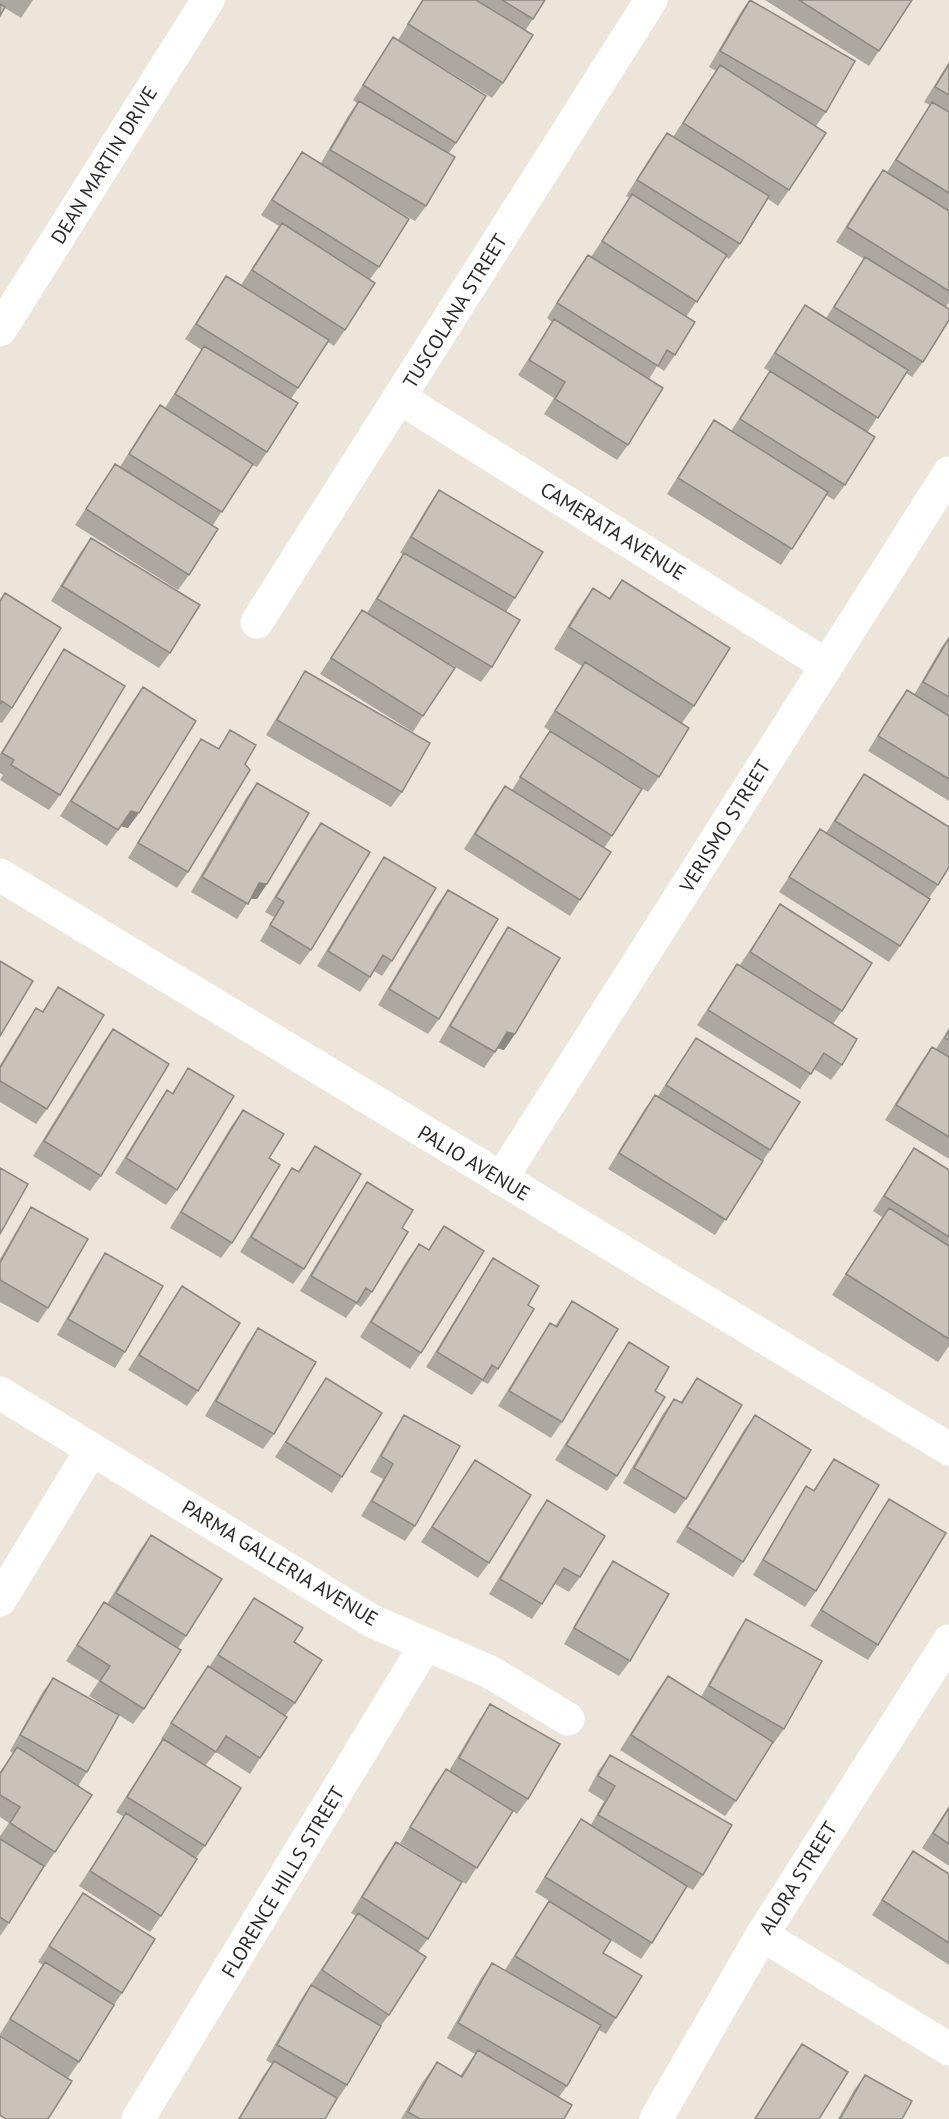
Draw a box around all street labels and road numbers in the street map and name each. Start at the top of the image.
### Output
street label: DEAN MARTIN DRIVE [45,81,163,249]
street label: TUSCOLANA STREET [397,229,513,393]
street label: CAMERATA AVENUE [536,476,690,586]
street label: VERISMO STREET [673,755,776,898]
street label: PALIO AVENUE [413,1119,535,1207]
street label: PARMA GALLERIA AVENUE [177,1494,383,1632]
street label: FLORENCE HILLS STREET [216,1782,350,1982]
street label: ALORA STREET [753,1817,843,1939]

